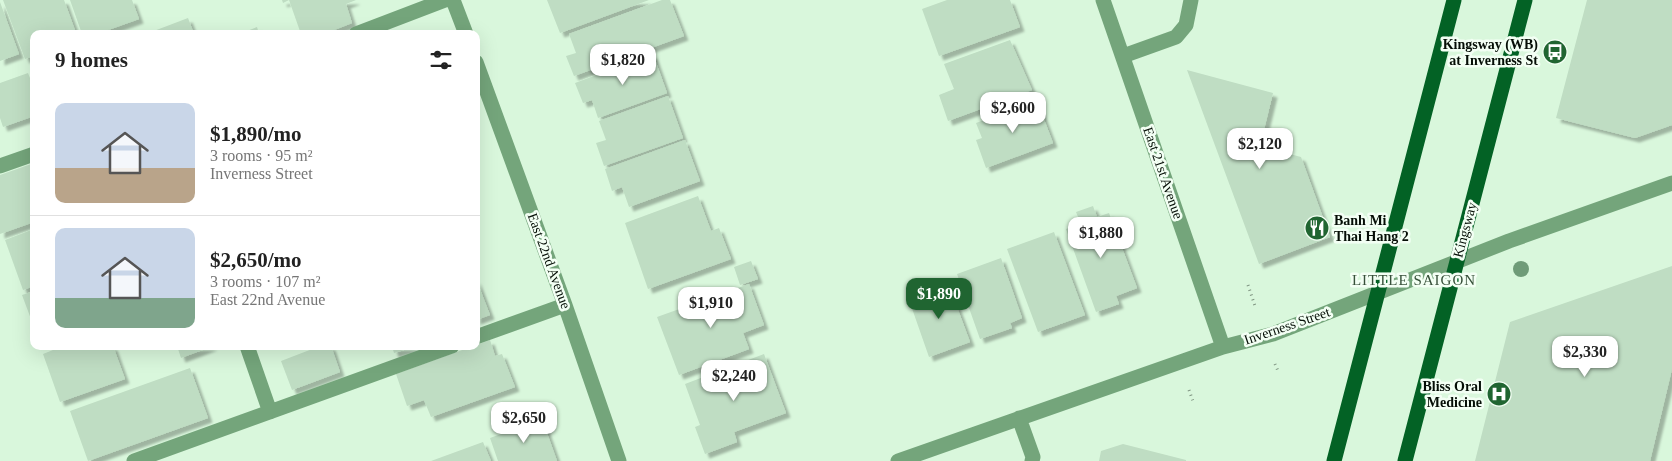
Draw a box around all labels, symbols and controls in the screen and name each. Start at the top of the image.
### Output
place label: Kingsway (WB) at Inverness St [1443,37,1538,68]
bus stop icon: Kingsway (WB) at Inverness St [1542,39,1568,65]
pin: $1,820 [582,44,664,86]
icon: filters [427,46,455,74]
text: 9 homes [55,48,128,72]
text: $1,820 [601,51,645,68]
pin: $2,600 [972,92,1054,134]
text: $2,600 [991,99,1035,116]
text: $1,890/mo [210,122,302,146]
icon: home [95,123,155,183]
street label: East 21st Avenue [1140,125,1186,221]
pin: $2,120 [1219,128,1301,170]
text: $2,120 [1238,135,1282,152]
text: 3 rooms · 95 m² [210,147,313,164]
text: Inverness Street [210,165,313,182]
street label: Kingsway [1450,201,1480,259]
street label: East 22nd Avenue [525,211,573,311]
place label: Banh Mi Thai Hang 2 [1334,213,1409,244]
restaurant icon: Banh Mi Thai Hang 2 [1304,215,1330,241]
pin: $1,880 [1060,216,1142,259]
text: $1,880 [1079,224,1123,241]
icon: home [95,248,155,308]
text: $2,650/mo [210,248,302,272]
district label: LITTLE SAIGON [1352,272,1476,288]
text: 3 rooms · 107 m² [210,273,321,290]
pin: $1,890 [898,278,980,320]
text: $1,890 [917,285,961,302]
pin: $1,910 [670,286,752,329]
text: East 22nd Avenue [210,291,325,308]
text: $1,910 [689,294,733,311]
street label: Inverness Street [1242,304,1332,348]
pin: $2,330 [1544,336,1626,378]
text: $2,330 [1563,343,1607,360]
pin: $2,240 [693,360,775,402]
text: $2,240 [712,367,756,384]
place label: Bliss Oral Medicine [1422,379,1482,410]
hospital icon: Bliss Oral Medicine [1486,381,1512,407]
pin: $2,650 [483,402,565,444]
text: $2,650 [502,409,546,426]

